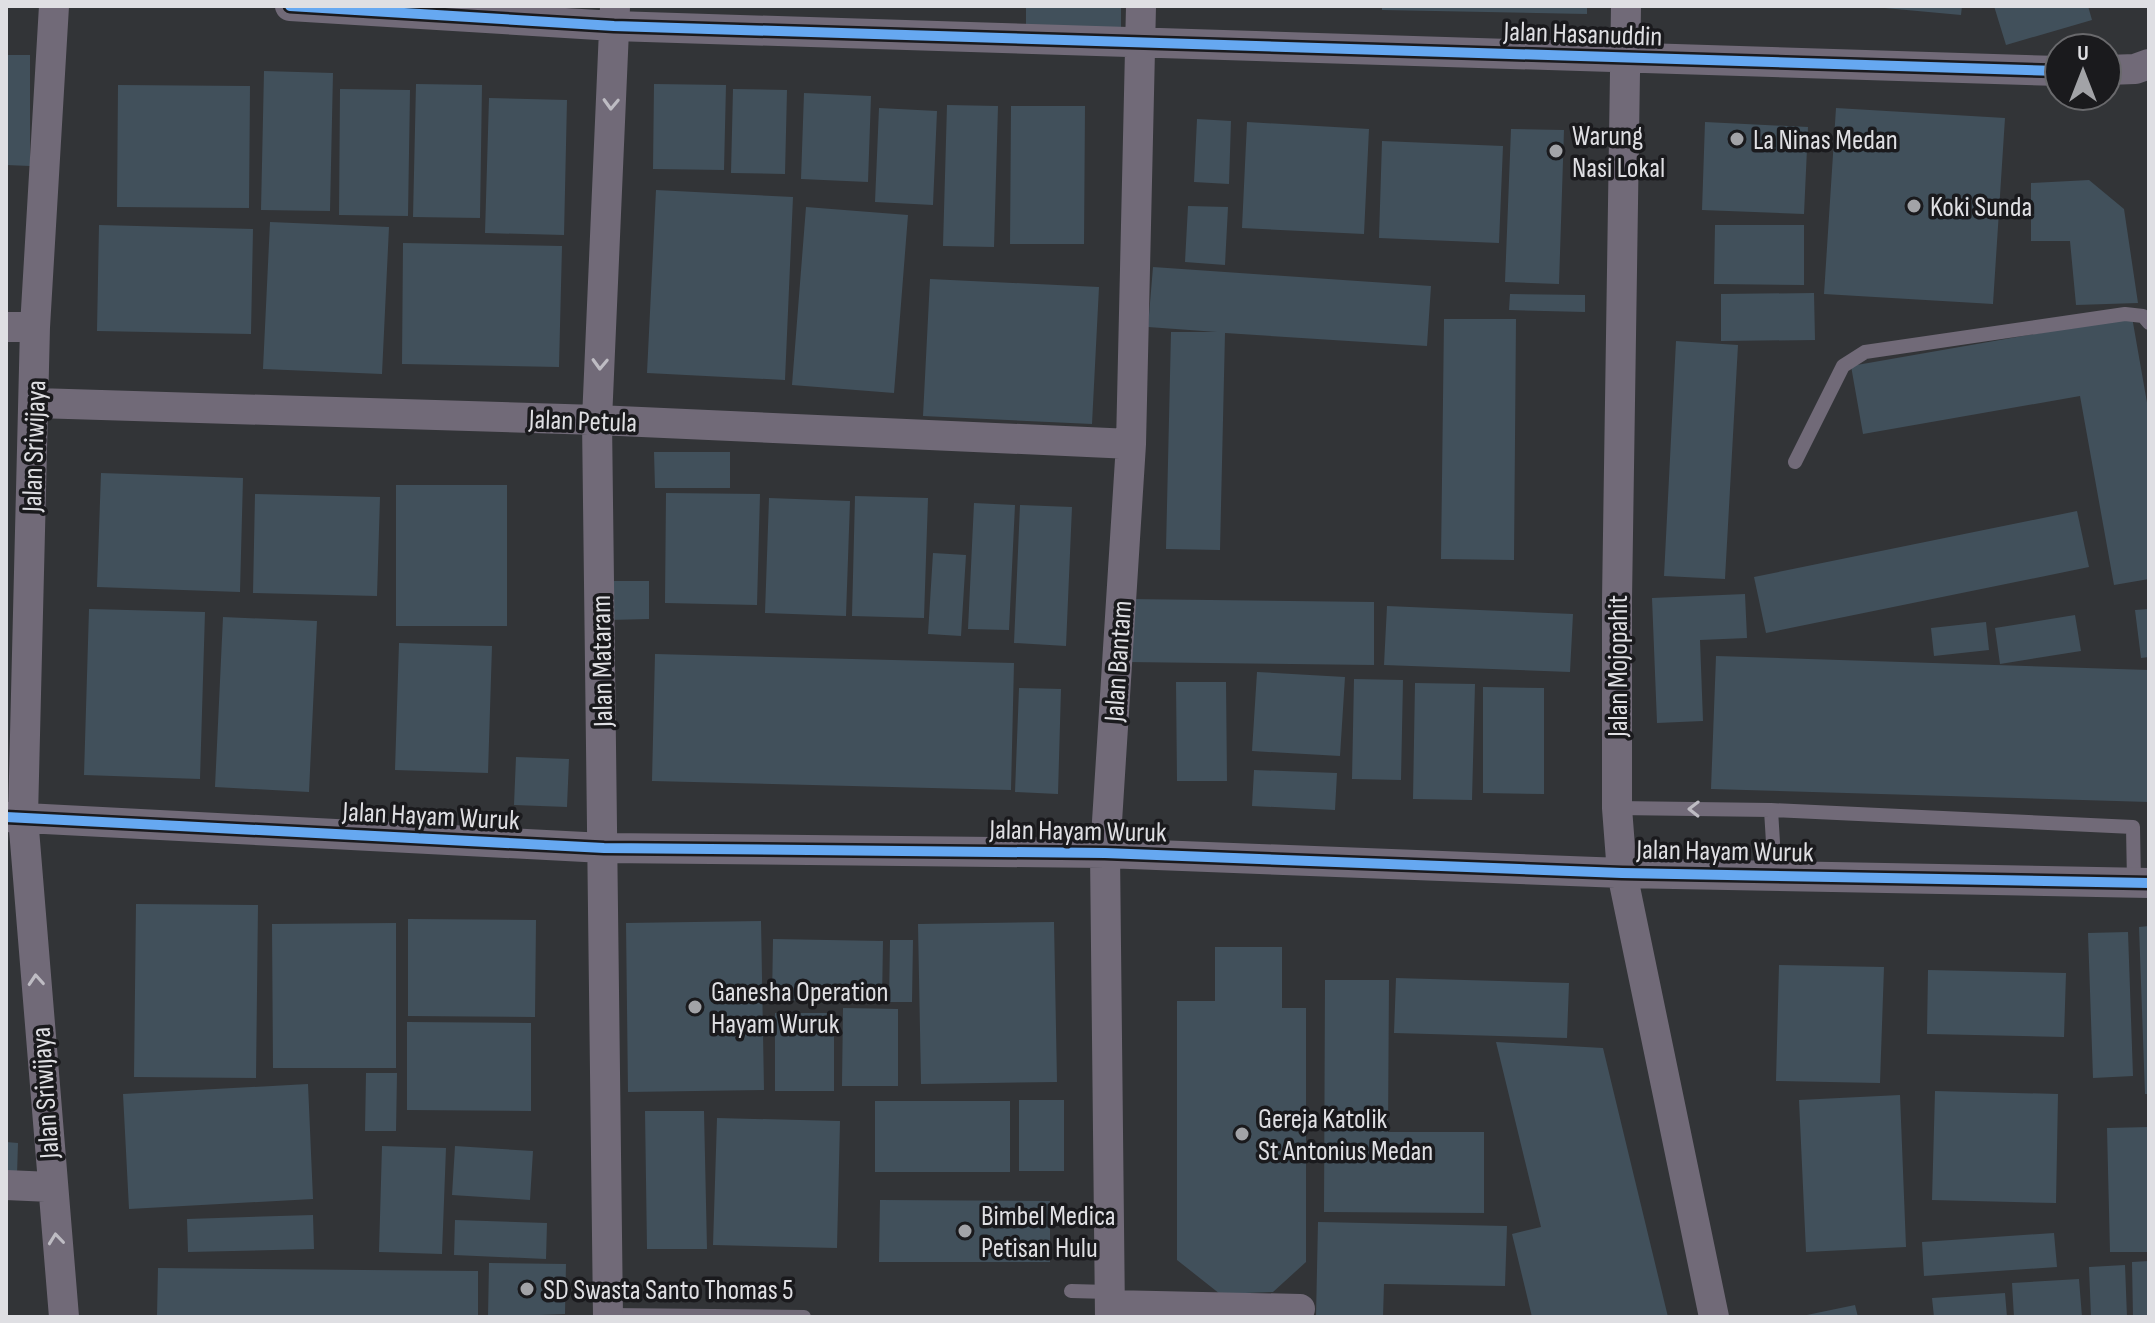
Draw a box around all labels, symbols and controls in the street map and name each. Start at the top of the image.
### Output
street label: Jalan Hasanuddin [1502,15,1663,54]
north arrow [2043,32,2123,112]
text: U [2077,40,2089,67]
one-way arrow [602,98,619,111]
place label: Warung Nasi Lokal [1572,120,1665,185]
place label: La Ninas Medan [1753,124,1898,157]
marker: La Ninas Medan [1728,130,1746,148]
marker: Warung Nasi Lokal [1547,142,1565,160]
place label: Koki Sunda [1930,191,2032,224]
marker: Koki Sunda [1905,197,1923,215]
one-way arrow [591,358,608,371]
street label: Jalan Sriwijaya [16,380,53,514]
street label: Jalan Petula [527,403,638,440]
street label: Jalan Mataram [585,595,620,728]
street label: Jalan Mojopahit [1602,595,1635,738]
street label: Jalan Bantam [1098,599,1139,724]
street label: Jalan Hayam Wuruk [340,795,521,838]
one-way arrow [1687,800,1700,818]
street label: Jalan Hayam Wuruk [988,813,1167,850]
street label: Jalan Hayam Wuruk [1635,833,1814,870]
one-way arrow [27,973,44,986]
place label: Ganesha Operation Hayam Wuruk [711,976,889,1041]
marker: Ganesha Operation Hayam Wuruk [686,998,704,1016]
street label: Jalan Sriwijaya [24,1026,67,1161]
place label: Gereja Katolik St Antonius Medan [1258,1103,1433,1168]
marker: Gereja Katolik St Antonius Medan [1233,1125,1251,1143]
place label: Bimbel Medica Petisan Hulu [981,1200,1116,1265]
marker: Bimbel Medica Petisan Hulu [956,1222,974,1240]
one-way arrow [48,1232,65,1245]
place label: SD Swasta Santo Thomas 5 [543,1274,794,1307]
marker: SD Swasta Santo Thomas 5 [518,1280,536,1298]

